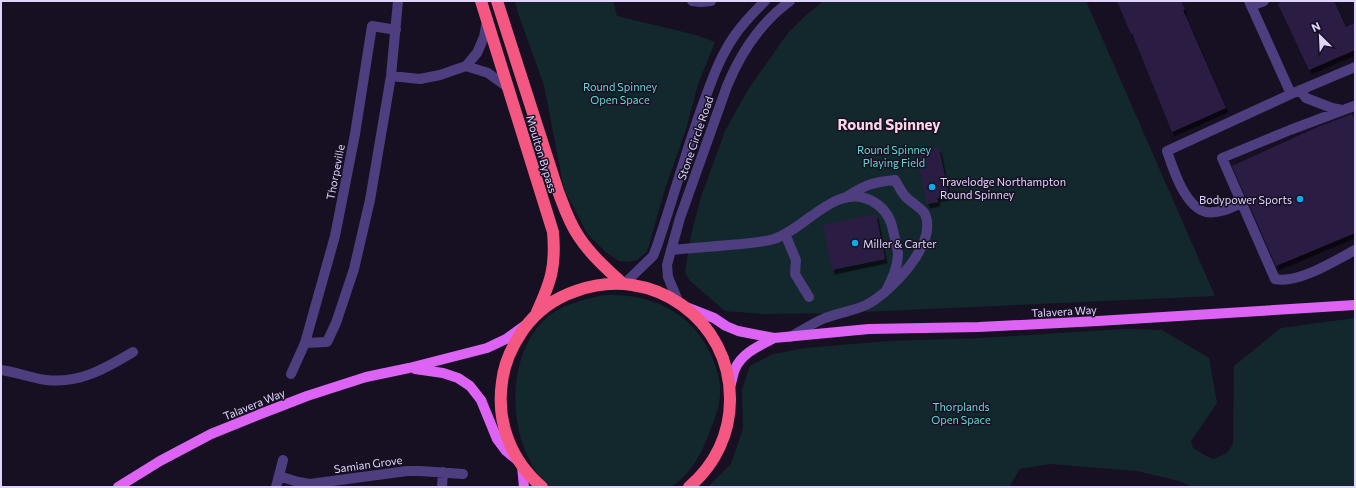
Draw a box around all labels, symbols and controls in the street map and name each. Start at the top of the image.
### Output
north arrow [1300,16,1340,56]
text: N [1309,19,1322,34]
park label: Round Spinney Open Space [583,80,657,106]
street label: Stone Circle Road [675,94,715,182]
street label: Moulton Bypass [524,114,560,194]
district label: Round Spinney [838,115,941,133]
street label: Thorpeville [323,143,347,201]
park label: Round Spinney Playing Field [857,143,931,169]
place label: Travelodge Northampton Round Spinney [940,175,1066,201]
marker: Travelodge Northampton Round Spinney [927,182,937,192]
place label: Bodypower Sports [1199,193,1292,206]
marker: Bodypower Sports [1295,194,1305,204]
place label: Miller & Carter [863,237,937,250]
marker: Miller & Carter [850,238,860,248]
street label: Talavera Way [1031,303,1097,319]
street label: Talavera Way [221,386,287,422]
park label: Thorplands Open Space [931,400,991,426]
street label: Samian Grove [333,453,403,475]

